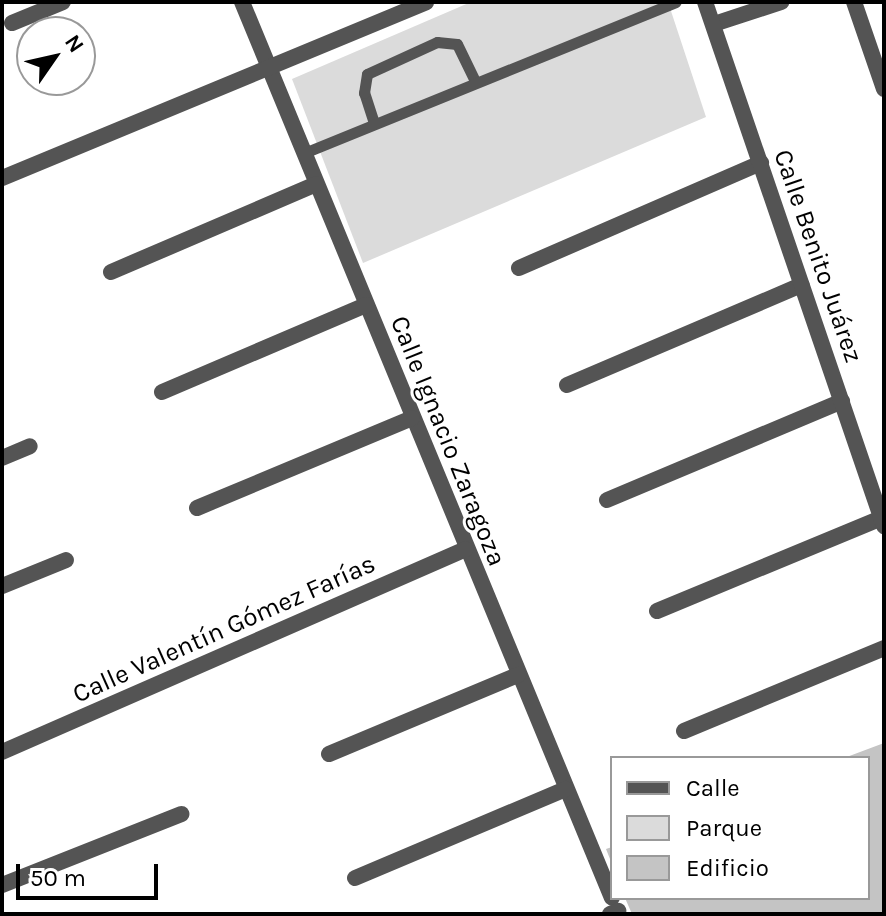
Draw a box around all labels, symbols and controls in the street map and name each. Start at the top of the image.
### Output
north arrow [16,16,96,96]
text: N [59,30,89,58]
street label: Calle Benito Juárez [767,145,869,367]
street label: Calle Ignacio Zaragoza [384,311,512,571]
street label: Calle Valentín Gómez Farías [68,548,380,710]
legend [610,756,870,900]
text: Calle [686,774,740,802]
text: Parque [686,814,762,842]
scale bar [20,848,162,898]
text: Edificio [686,854,769,882]
text: 50 m [30,864,86,892]

